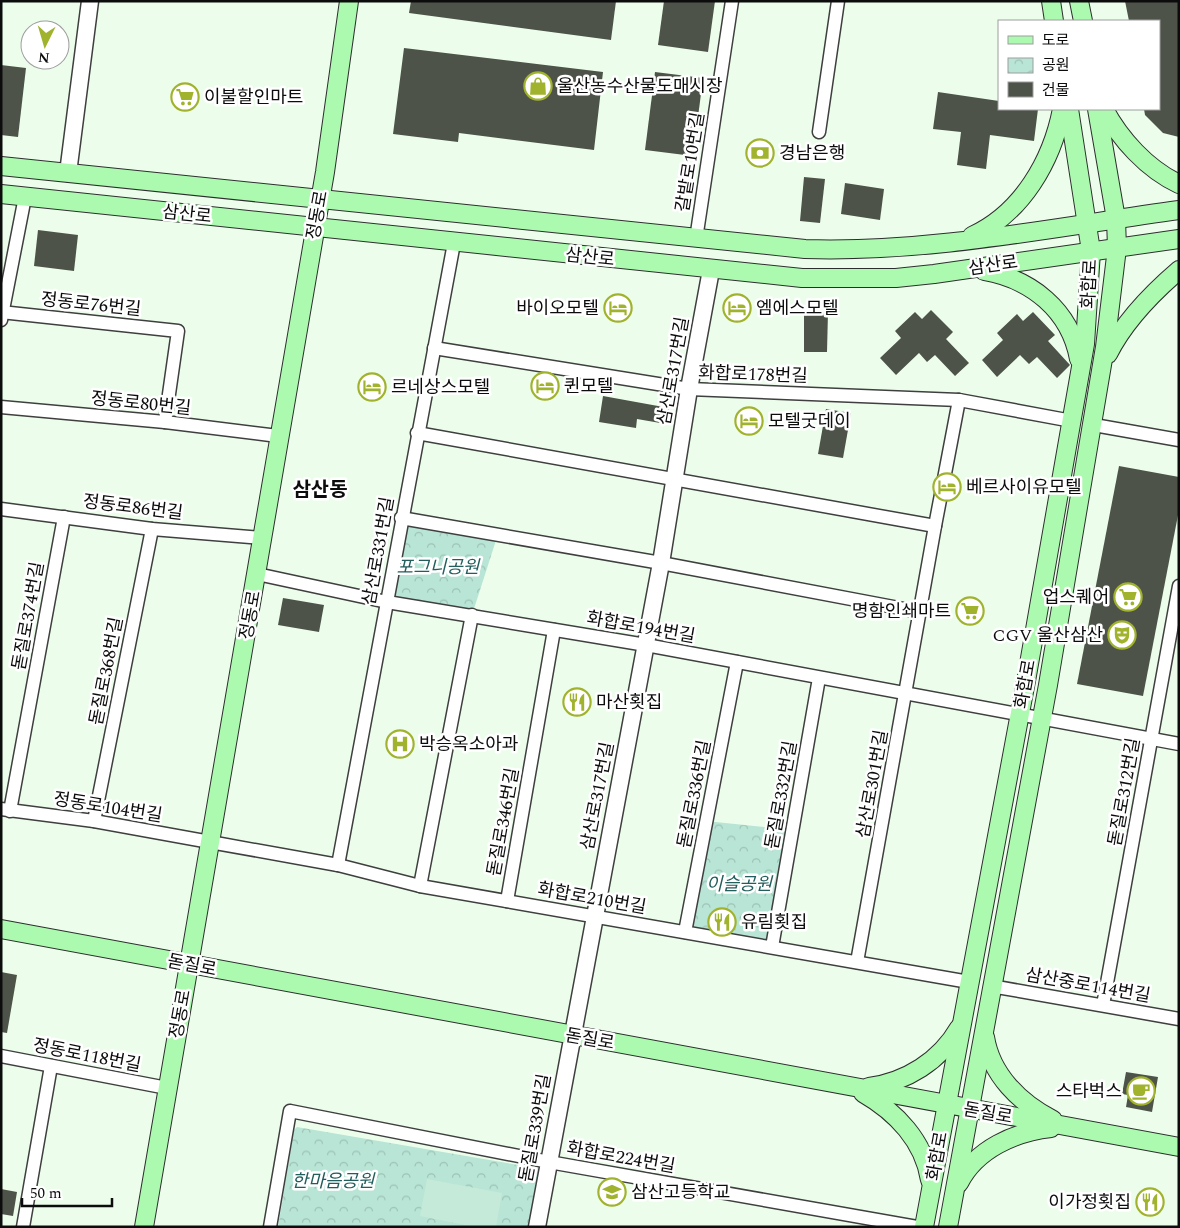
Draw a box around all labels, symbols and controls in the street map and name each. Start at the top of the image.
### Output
north arrow [20,20,70,70]
legend [998,20,1160,110]
text: 도로 [1042,29,1070,52]
text: N [37,46,51,68]
text: 공원 [1042,54,1070,77]
shop icon: 울산농수산물도매시장 [523,71,553,101]
place label: 울산농수산물도매시장 [557,73,723,100]
text: 건물 [1042,79,1070,102]
supermarket icon: 이불할인마트 [170,82,200,112]
place label: 이불할인마트 [204,84,303,111]
street label: 갈밭로10번길 [669,110,712,214]
bank icon: 경남은행 [745,138,775,168]
place label: 경남은행 [779,140,845,167]
street label: 정동로 [300,188,335,242]
street label: 삼산로 [161,198,213,231]
street label: 삼산로 [564,241,616,274]
street label: 삼산로 [967,249,1020,282]
street label: 화합로 [1075,259,1104,310]
street label: 정동로76번길 [39,286,142,323]
hotel icon: 바이오모텔 [603,293,633,323]
hotel icon: 엠에스모텔 [722,293,752,323]
place label: 바이오모텔 [516,295,599,322]
place label: 엠에스모텔 [756,295,839,322]
street label: 삼산로317번길 [651,315,696,428]
street label: 화합로178번길 [698,359,808,390]
hotel icon: 퀸모텔 [530,371,560,401]
hotel icon: 르네상스모텔 [357,372,387,402]
place label: 퀸모텔 [564,373,614,400]
place label: 르네상스모텔 [391,374,490,401]
street label: 정동로80번길 [89,385,192,422]
hotel icon: 모텔굿데이 [734,406,764,436]
place label: 모텔굿데이 [768,408,851,435]
hotel icon: 베르사이유모텔 [932,472,962,502]
place label: 베르사이유모텔 [966,474,1082,501]
district label: 삼산동 [292,475,348,505]
street label: 정동로86번길 [81,488,185,527]
street label: 삼산로331번길 [356,495,401,608]
park label: 포그니공원 [397,554,481,581]
street label: 돋질로374번길 [6,560,51,673]
supermarket icon: 업스퀘어 [1113,582,1143,612]
place label: 업스퀘어 [1043,584,1109,611]
street label: 정동로 [233,588,268,642]
supermarket icon: 명함인쇄마트 [955,596,985,626]
place label: 명함인쇄마트 [852,598,951,625]
street label: 화합로194번길 [584,605,697,650]
street label: 돋질로368번길 [83,615,130,728]
theatre icon: CGV 울산삼산 [1107,620,1137,650]
place label: CGV 울산삼산 [992,622,1103,649]
street label: 화합로 [1008,657,1043,711]
restaurant icon: 마산횟집 [562,687,592,717]
place label: 마산횟집 [596,689,662,716]
street label: 삼산로301번길 [850,728,895,841]
hospital icon: 박승옥소아과 [385,729,415,759]
place label: 박승옥소아과 [419,731,519,758]
street label: 돋질로312번길 [1102,736,1147,849]
street label: 돋질로336번길 [671,738,718,851]
street label: 돋질로332번길 [759,739,804,852]
street label: 삼산로317번길 [574,740,621,853]
street label: 돋질로346번길 [481,766,526,879]
street label: 정동로104번길 [52,786,164,829]
park label: 이슬공원 [706,871,774,898]
street label: 화합로210번길 [535,876,648,921]
restaurant icon: 유림횟집 [707,907,737,937]
place label: 유림횟집 [741,909,807,936]
street label: 돋질로 [165,947,219,983]
street label: 삼산중로114번길 [1023,961,1152,1010]
street label: 정동로 [163,987,198,1041]
street label: 돋질로 [563,1022,617,1057]
street label: 정동로118번길 [30,1032,143,1079]
street label: 돋질로339번길 [513,1072,558,1185]
cafe icon: 스타벅스 [1126,1076,1156,1106]
place label: 스타벅스 [1056,1078,1122,1105]
street label: 돋질로 [961,1096,1015,1131]
street label: 화합로 [920,1129,955,1183]
street label: 화합로224번길 [564,1135,677,1180]
park label: 한마음공원 [292,1168,376,1195]
scale bar [22,1176,112,1208]
school or university icon: 삼산고등학교 [597,1177,627,1207]
place label: 삼산고등학교 [631,1179,730,1206]
text: 50 m [30,1182,62,1205]
restaurant icon: 이가정횟집 [1135,1187,1165,1217]
place label: 이가정횟집 [1048,1189,1131,1216]

